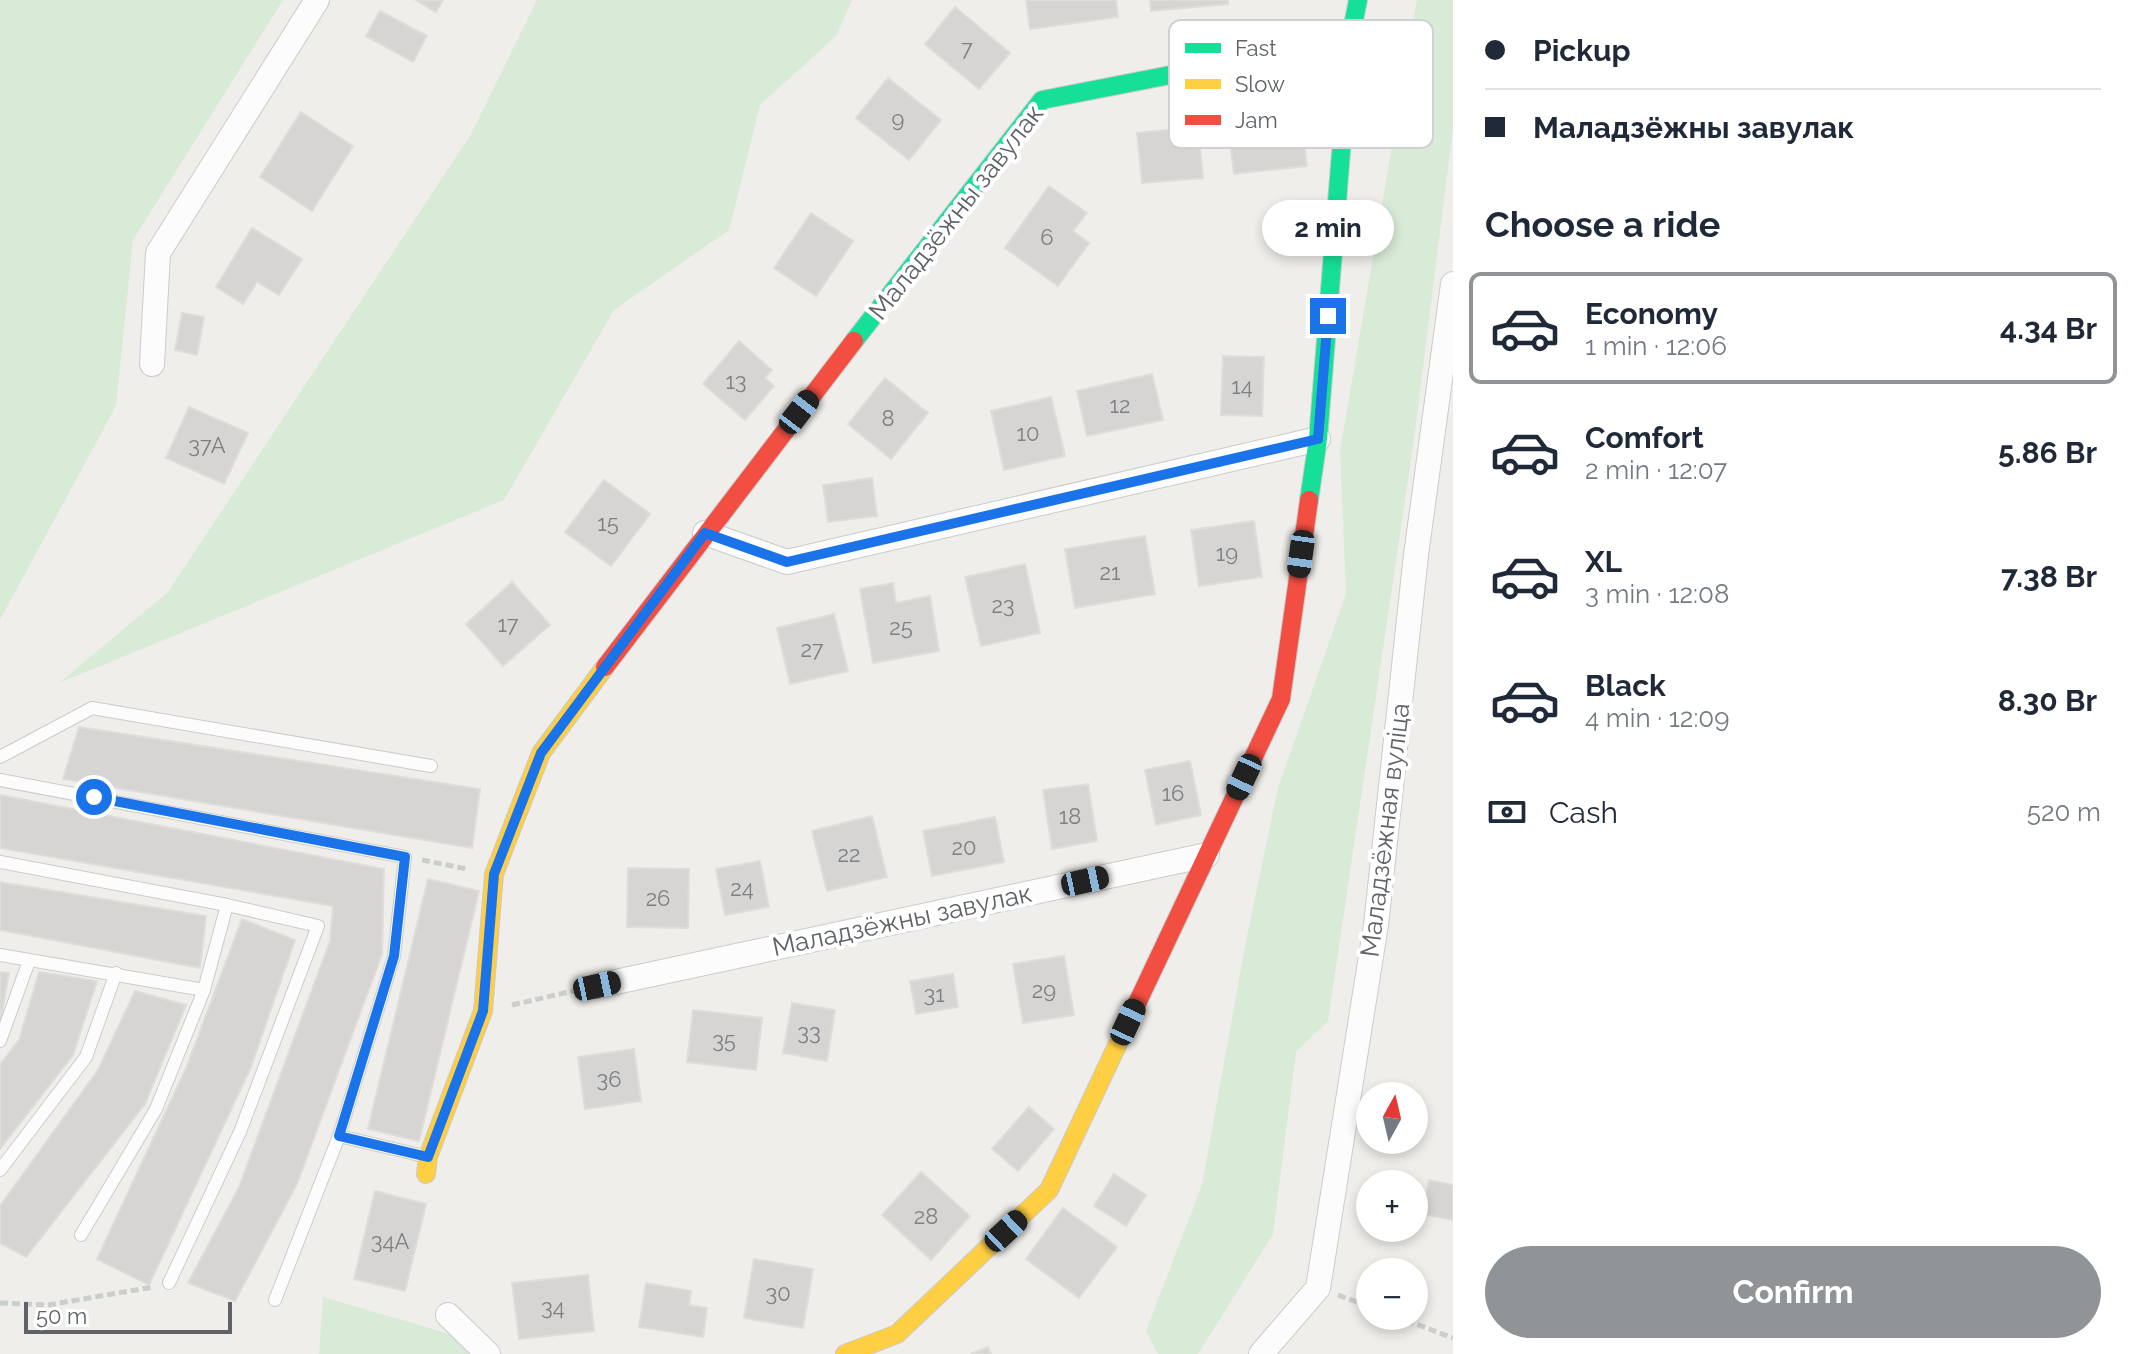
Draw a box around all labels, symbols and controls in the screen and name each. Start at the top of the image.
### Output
legend [1169,20,1433,148]
text: Pickup [1533,33,1631,68]
house number: 7 [961,35,973,61]
text: Fast [1235,35,1277,61]
text: Slow [1235,71,1285,97]
street label: Маладзёжны завулак [863,98,1049,326]
house number: 9 [892,106,904,132]
text: Jam [1235,107,1278,133]
text: Маладзёжны завулак [1533,110,1854,145]
callout: 2 min [1262,200,1394,256]
text: Choose a ride [1485,203,1720,245]
text: 2 min [1294,213,1362,243]
house number: 6 [1040,224,1054,250]
icon: car [1489,292,1561,364]
text: Economy [1585,296,1718,331]
route end [1310,298,1346,334]
text: 4.34 Br [2000,311,2097,346]
text: 1 min · 12:06 [1585,331,1727,361]
house number: 13 [725,368,747,394]
house number: 14 [1231,373,1253,399]
car [775,386,823,438]
house number: 12 [1110,392,1130,418]
house number: 8 [881,405,895,431]
icon: car [1489,416,1561,488]
house number: 10 [1017,420,1039,446]
text: Comfort [1585,420,1704,455]
house number: 37А [188,432,226,458]
text: 5.86 Br [1998,435,2097,470]
text: 2 min · 12:07 [1585,455,1727,485]
house number: 15 [597,510,619,536]
car [1286,529,1316,579]
house number: 19 [1216,540,1238,566]
icon: car [1489,540,1561,612]
text: XL [1585,544,1622,579]
house number: 21 [1100,559,1120,585]
text: 7.38 Br [2001,559,2097,594]
text: 3 min · 12:08 [1585,579,1729,609]
house number: 23 [991,592,1015,618]
house number: 17 [497,611,519,637]
house number: 25 [889,614,913,640]
house number: 27 [800,636,824,662]
icon: car [1489,664,1561,736]
text: Black [1585,668,1666,703]
text: 8.30 Br [1998,683,2097,718]
street label: Маладзёжная вуліца [1355,701,1415,959]
text: 4 min · 12:09 [1585,703,1729,733]
car [1223,750,1265,804]
route start [76,779,112,815]
house number: 16 [1162,780,1184,806]
icon: cash [1485,790,1529,834]
text: Cash [1549,795,1618,830]
text: 520 m [2027,797,2101,827]
house number: 18 [1059,803,1081,829]
house number: 20 [952,834,976,860]
house number: 22 [838,841,860,867]
car [1059,864,1111,898]
house number: 24 [730,875,754,901]
street label: Маладзёжны завулак [769,878,1035,962]
house number: 26 [646,885,670,911]
car [571,969,623,1003]
house number: 29 [1032,977,1056,1003]
house number: 31 [923,981,945,1007]
car [1107,995,1149,1049]
house number: 33 [797,1019,821,1045]
house number: 35 [712,1027,736,1053]
house number: 36 [596,1066,622,1092]
north arrow [1356,1082,1428,1154]
map controls [1356,1082,1428,1330]
button: + [1356,1170,1428,1242]
house number: 28 [914,1203,938,1229]
car [980,1206,1032,1256]
house number: 34А [371,1228,409,1254]
button: Confirm [1485,1246,2101,1338]
button: − [1356,1258,1428,1330]
house number: 30 [765,1280,791,1306]
house number: 34 [541,1294,565,1320]
scale bar [24,1298,232,1334]
text: 50 m [36,1303,87,1329]

